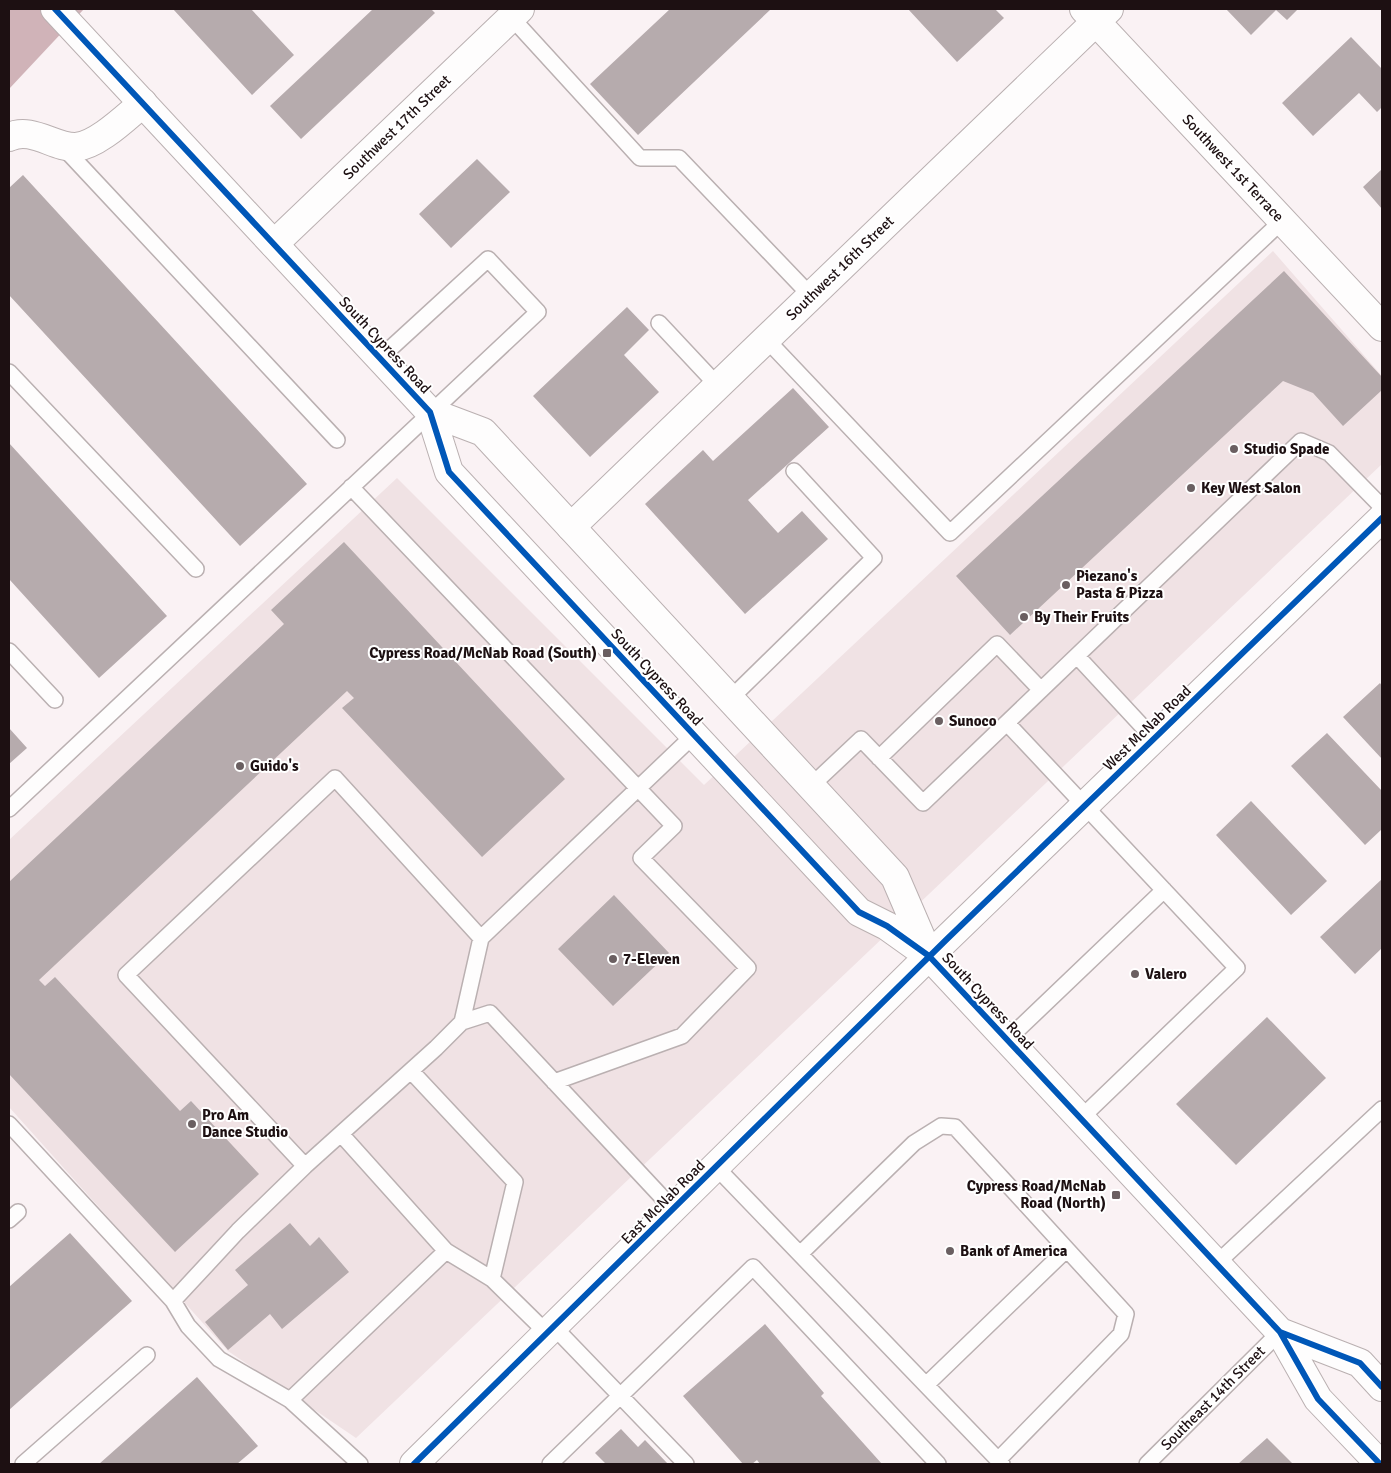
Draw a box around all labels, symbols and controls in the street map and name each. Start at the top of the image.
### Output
street label: Southwest 17th Street [339,71,455,183]
street label: Southwest 1st Terrace [1178,110,1288,226]
street label: Southwest 16th Street [782,212,898,324]
street label: South Cypress Road [335,293,435,397]
place label: Studio Spade [1244,440,1329,458]
marker: Studio Spade [1228,443,1240,455]
place label: Key West Salon [1201,479,1301,497]
marker: Key West Salon [1185,482,1197,494]
place label: Piezano's Pasta & Pizza [1076,567,1163,602]
marker: Piezano's Pasta & Pizza [1060,579,1072,591]
place label: By Their Fruits [1034,608,1130,626]
marker: By Their Fruits [1018,611,1030,623]
street label: South Cypress Road [607,625,707,729]
place label: Cypress Road/McNab Road (South) [369,644,597,662]
marker: Cypress Road/McNab Road (South) [601,647,613,659]
street label: West McNab Road [1099,682,1195,774]
place label: Sunoco [949,712,997,730]
marker: Sunoco [933,715,945,727]
place label: Guido's [250,757,299,775]
marker: Guido's [234,760,246,772]
street label: South Cypress Road [938,949,1038,1053]
place label: 7-Eleven [623,950,680,968]
marker: 7-Eleven [607,953,619,965]
place label: Valero [1145,965,1187,983]
marker: Valero [1129,968,1141,980]
place label: Pro Am Dance Studio [202,1106,288,1141]
marker: Pro Am Dance Studio [186,1118,198,1130]
street label: East McNab Road [617,1156,709,1248]
place label: Cypress Road/McNab Road (North) [967,1177,1106,1212]
marker: Cypress Road/McNab Road (North) [1110,1189,1122,1201]
place label: Bank of America [960,1242,1068,1260]
marker: Bank of America [944,1245,956,1257]
street label: Southeast 14th Street [1157,1342,1269,1454]

